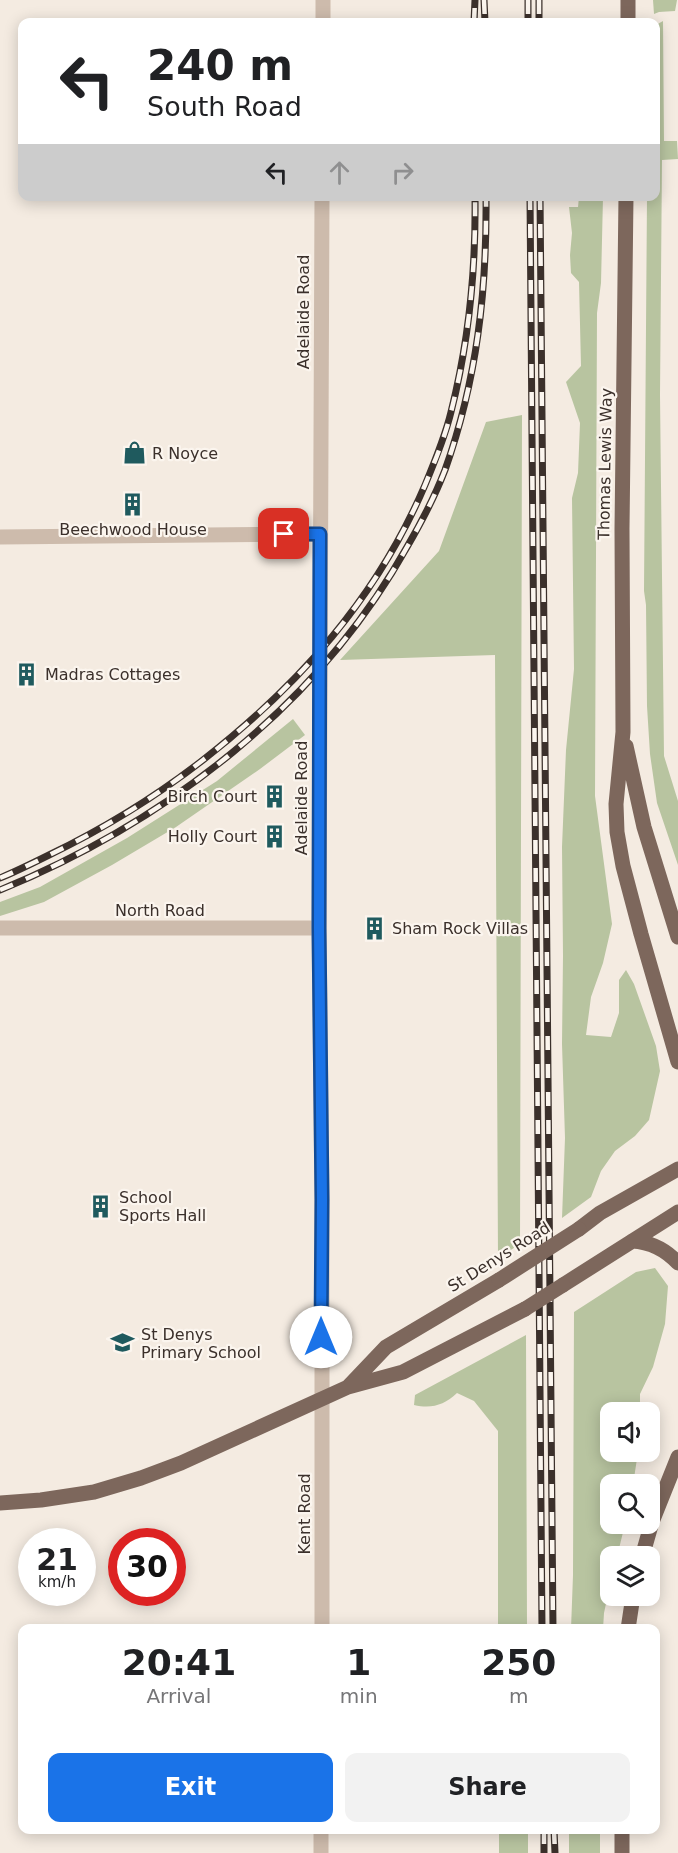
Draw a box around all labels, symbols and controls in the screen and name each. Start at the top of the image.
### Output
text: 240 m [147,41,293,90]
icon: left [48,42,126,120]
text: South Road [147,91,302,122]
icon: left [260,156,293,189]
icon: ahead [323,156,356,189]
icon: right [386,156,419,189]
street label: Adelaide Road [294,255,313,369]
street label: Thomas Lewis Way [594,388,616,541]
shop icon: R Noyce [121,440,147,466]
place label: R Noyce [152,444,218,463]
building icon: Beechwood House [120,491,146,517]
pin [258,508,309,559]
icon: arrive [267,517,300,550]
place label: Beechwood House [59,520,207,539]
building icon: Madras Cottages [14,661,40,687]
place label: Madras Cottages [45,665,180,684]
street label: Adelaide Road [292,741,311,855]
building icon: Birch Court [262,783,288,809]
place label: Birch Court [167,787,257,806]
building icon: Holly Court [262,823,288,849]
place label: Holly Court [168,827,257,846]
street label: North Road [115,901,205,920]
building icon: Sham Rock Villas [361,915,387,941]
place label: Sham Rock Villas [392,919,528,938]
place label: School Sports Hall [119,1188,206,1225]
building icon: School Sports Hall [88,1193,114,1219]
street label: St Denys Road [444,1218,554,1296]
position arrow [289,1305,353,1369]
place label: St Denys Primary School [141,1325,261,1362]
school or university icon: St Denys Primary School [110,1330,136,1356]
map controls [600,1402,660,1606]
button: sound [600,1402,660,1462]
street label: Kent Road [295,1473,314,1555]
button: search [600,1474,660,1534]
speed limit sign: 30 [108,1528,186,1606]
text: 21 [36,1542,78,1577]
button: layers [600,1546,660,1606]
text: km/h [38,1573,76,1591]
text: 20:41 [122,1642,236,1683]
text: 1 [346,1642,371,1683]
text: 250 [481,1642,556,1683]
text: Arrival [146,1684,211,1708]
text: min [340,1684,378,1708]
text: m [509,1684,529,1708]
button: Exit [48,1753,333,1822]
button: Share [345,1753,630,1822]

